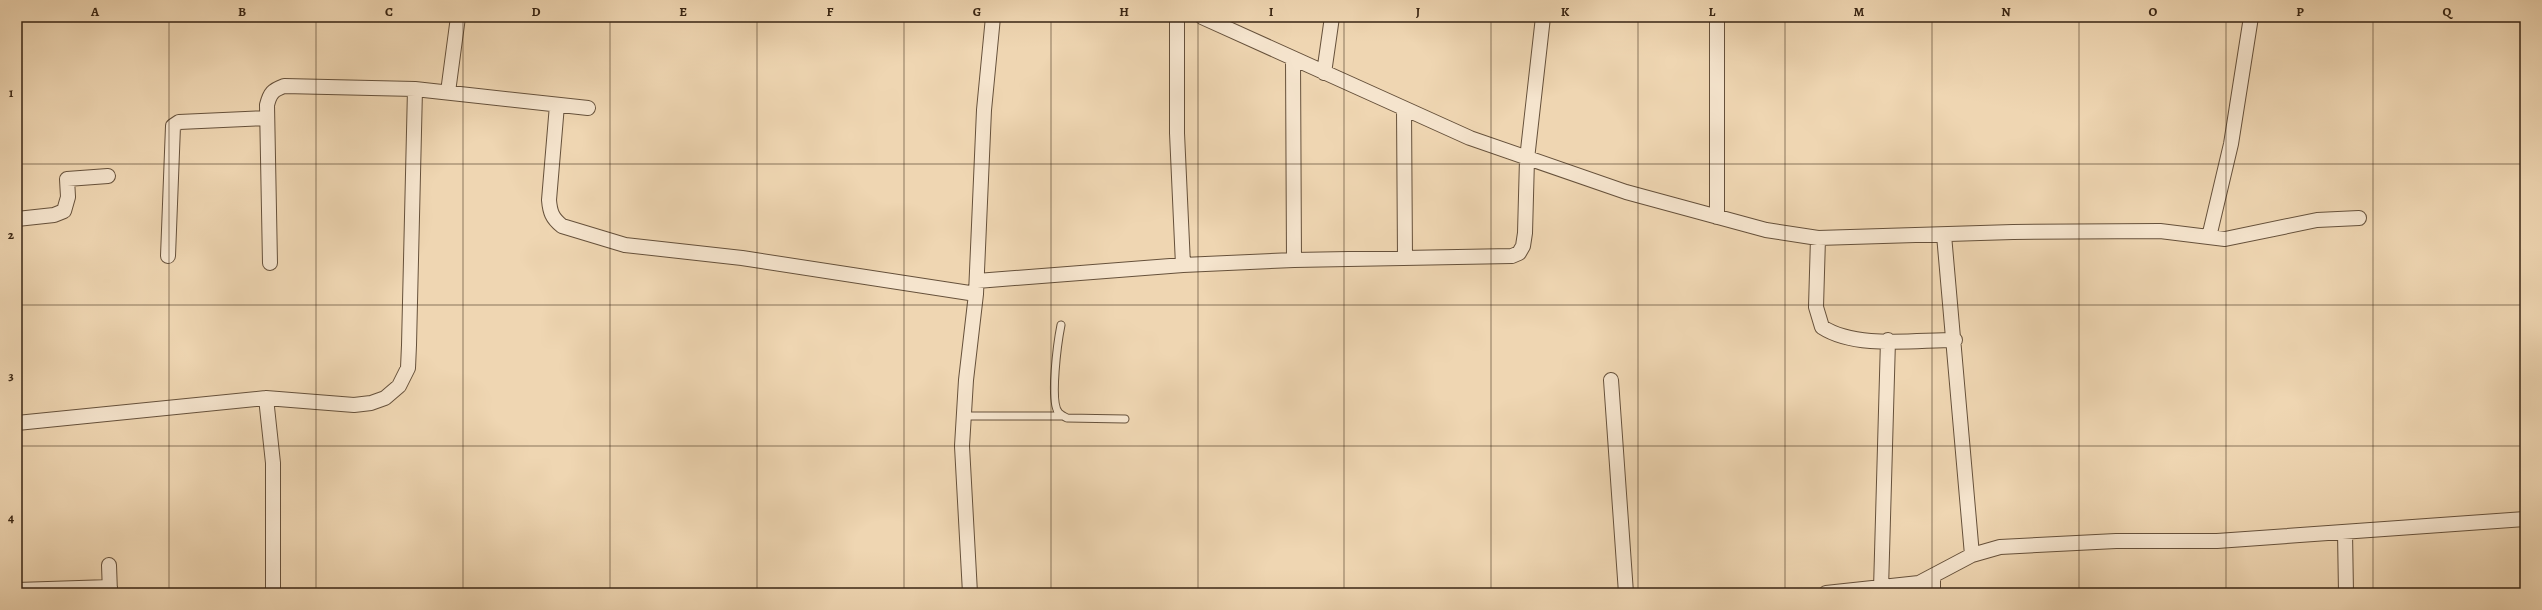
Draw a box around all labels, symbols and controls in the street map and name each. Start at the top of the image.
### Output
text: A [90,3,100,20]
text: B [238,3,246,20]
text: C [385,3,393,20]
text: D [531,3,541,20]
text: E [679,3,687,20]
text: F [827,3,834,20]
text: G [973,3,981,20]
text: H [1119,3,1129,20]
text: I [1269,3,1274,20]
text: J [1416,3,1420,20]
text: K [1561,3,1570,20]
text: L [1709,3,1716,20]
text: M [1854,3,1865,20]
text: N [2001,3,2011,20]
text: O [2149,3,2158,20]
text: P [2296,3,2304,20]
text: Q [2443,3,2454,20]
text: 1 [9,84,14,101]
text: 2 [8,226,15,243]
text: 3 [8,367,14,384]
text: 4 [8,509,14,526]

